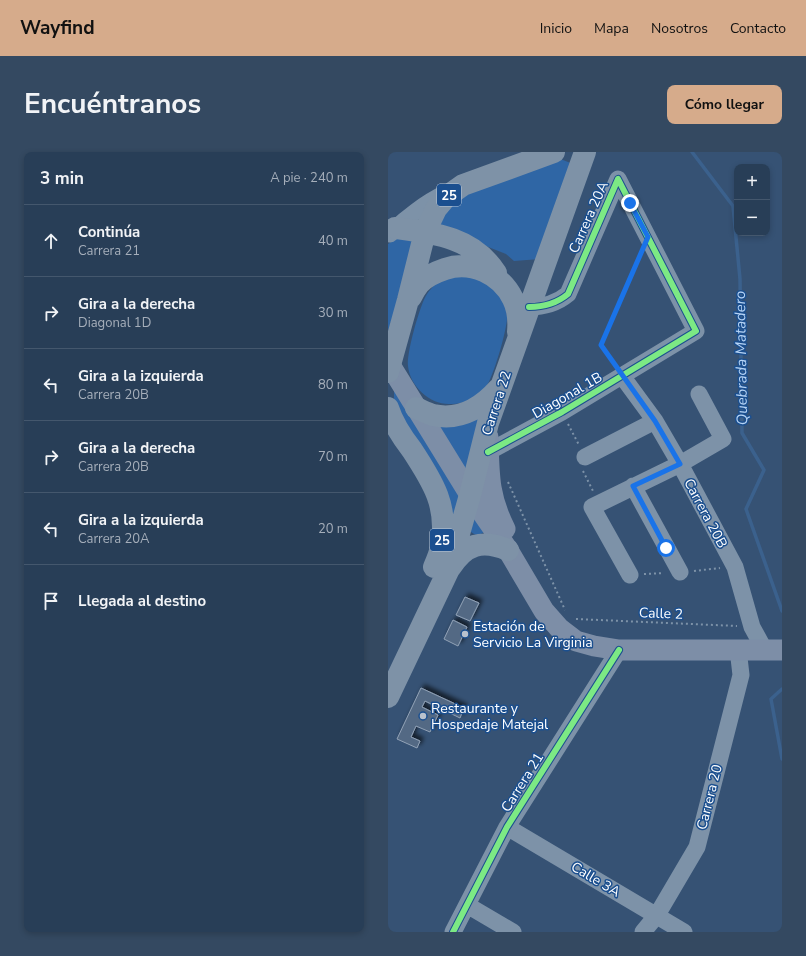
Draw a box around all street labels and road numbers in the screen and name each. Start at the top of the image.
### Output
street label: Carrera 20A [564,178,613,256]
road number: 25 [437,184,461,206]
street label: Carrera 22 [477,368,516,438]
street label: Diagonal 1B [529,368,606,423]
street label: Carrera 20B [679,475,732,551]
road number: 25 [430,529,454,551]
street label: Calle 2 [639,603,683,624]
street label: Carrera 21 [497,749,548,816]
street label: Carrera 20 [692,762,727,832]
street label: Calle 3A [567,857,624,902]

